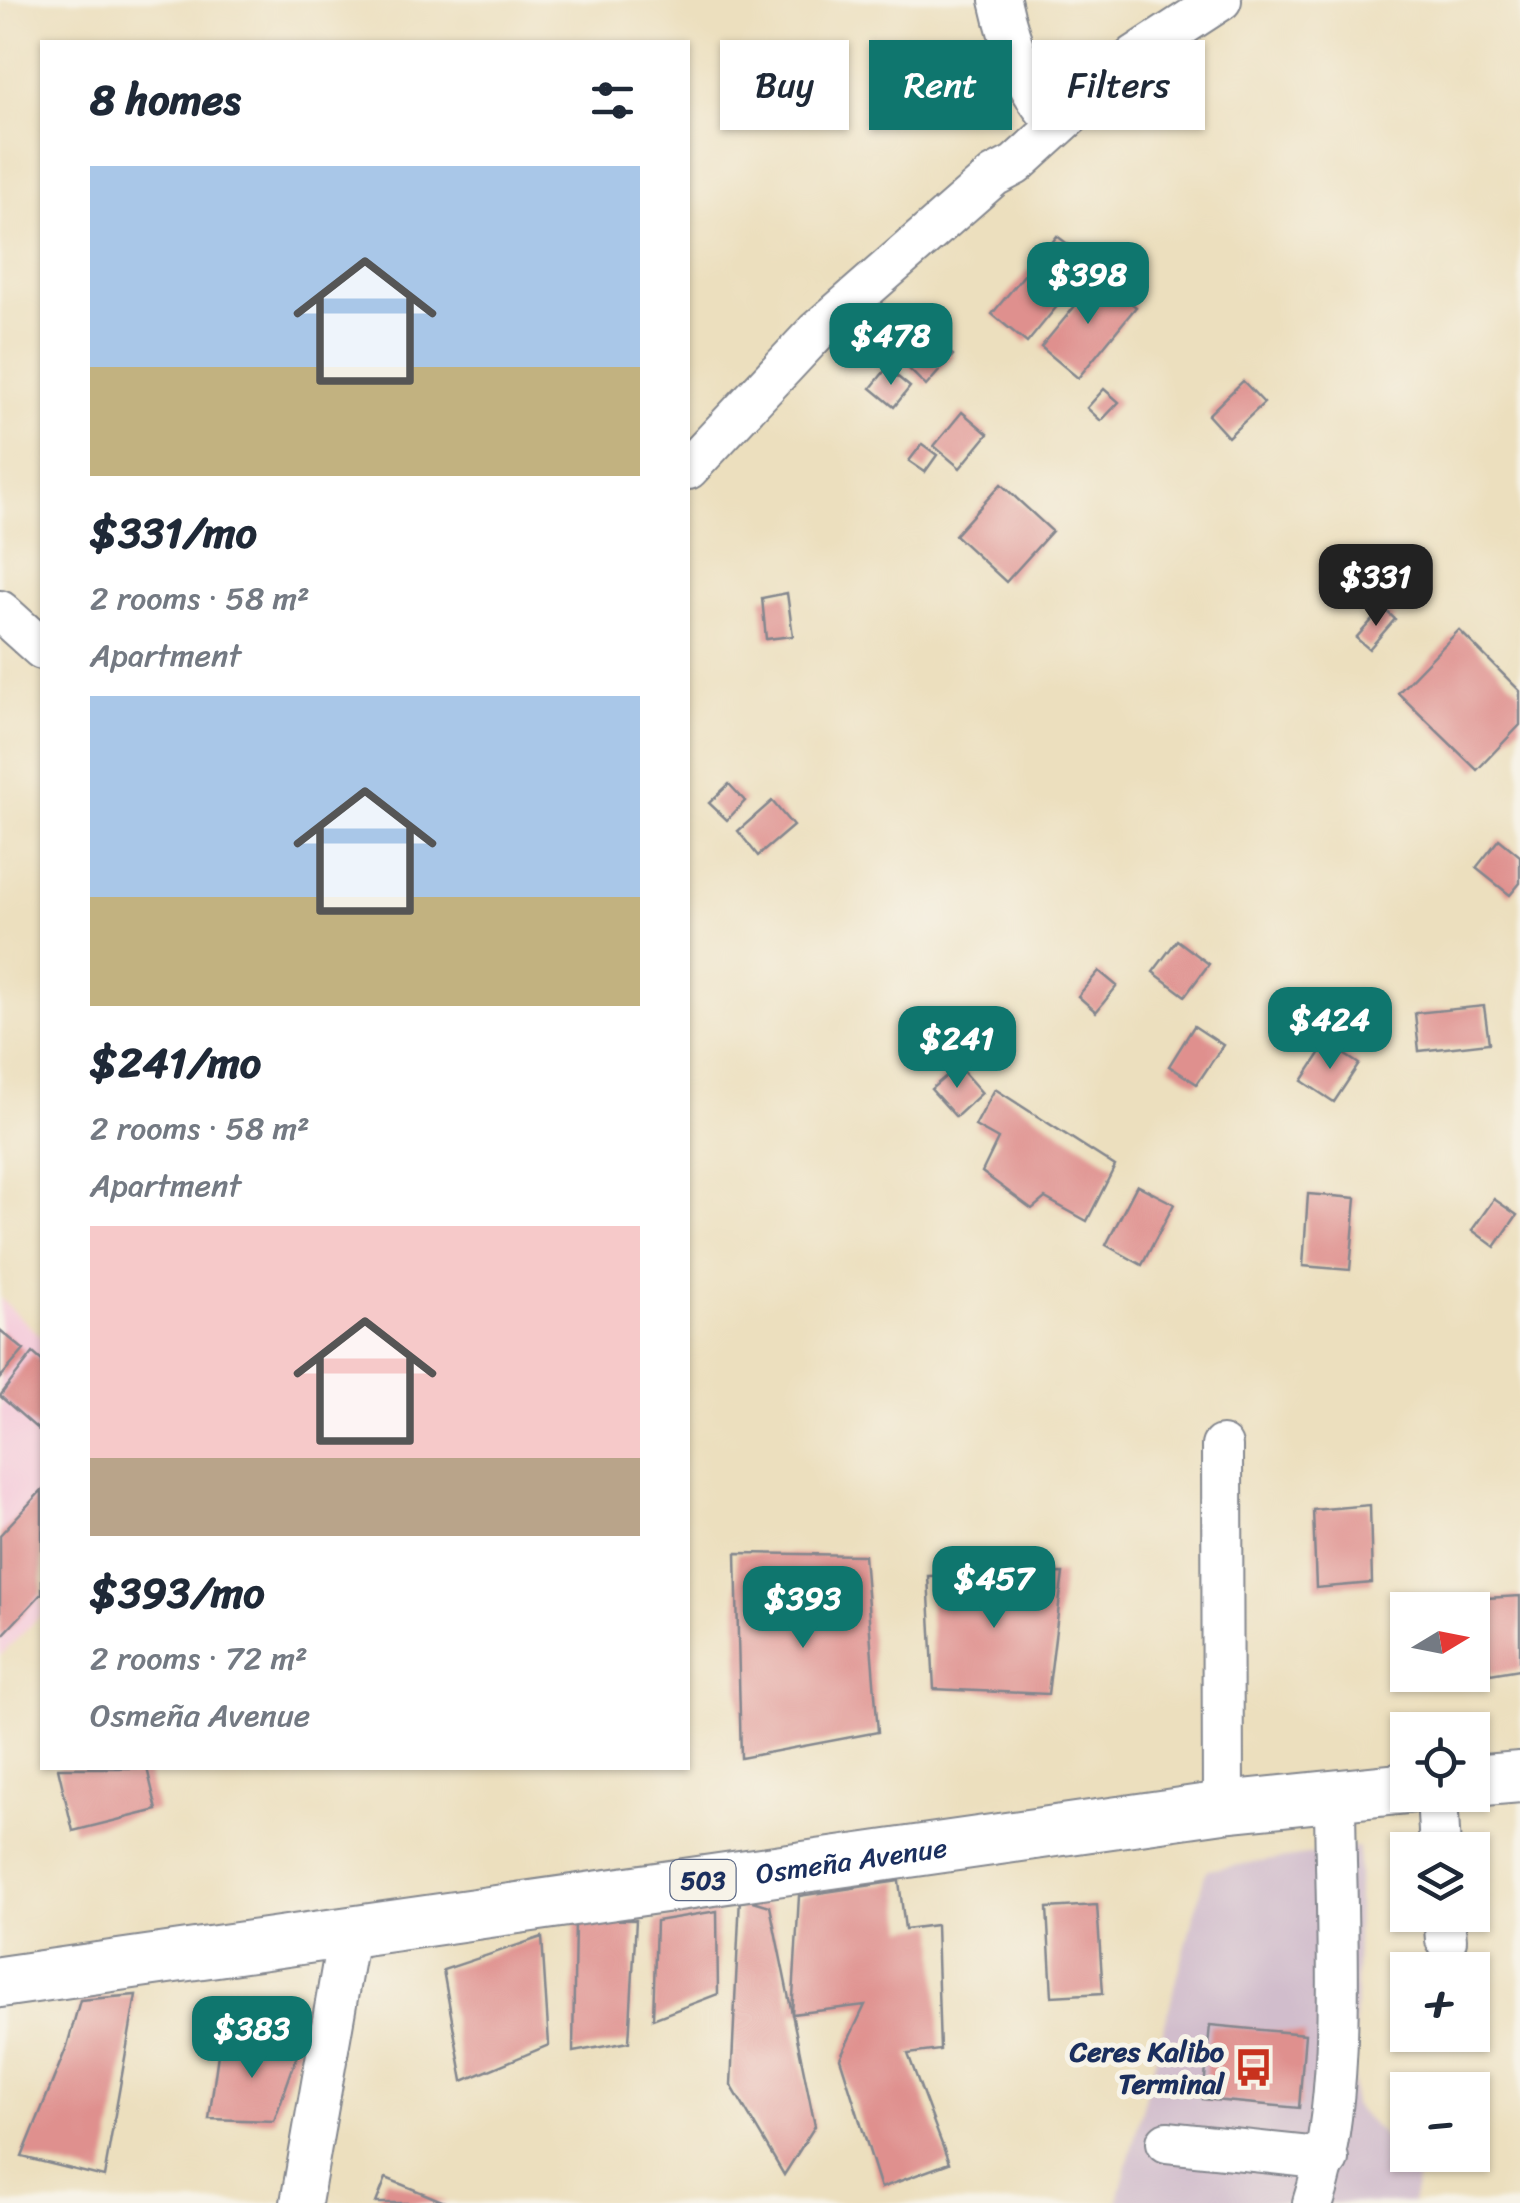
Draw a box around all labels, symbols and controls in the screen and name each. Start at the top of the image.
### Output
chip: Buy [720,40,849,130]
chip: Rent [869,40,1012,130]
chip: Filters [1032,40,1205,130]
text: 8 homes [90,63,241,137]
icon: filters [585,73,640,128]
icon: home [275,231,455,411]
pin: $398 [1029,242,1147,327]
text: $398 [1049,246,1127,303]
pin: $478 [832,303,950,388]
text: $478 [851,307,931,364]
text: $331/mo [90,496,257,570]
pin: $331 [1317,544,1435,629]
text: $331 [1341,548,1411,605]
text: 2 rooms · 58 m² [90,570,310,627]
text: Apartment [90,627,241,684]
icon: home [275,761,455,941]
pin: $424 [1271,987,1389,1072]
text: $424 [1290,991,1370,1048]
pin: $241 [898,1006,1016,1091]
text: $241 [920,1010,994,1067]
text: $241/mo [90,1026,261,1100]
text: 2 rooms · 58 m² [90,1100,310,1157]
text: Apartment [90,1157,241,1214]
icon: home [275,1291,455,1471]
pin: $457 [935,1546,1053,1631]
text: $457 [954,1550,1034,1607]
text: $393/mo [90,1556,265,1630]
pin: $393 [744,1566,862,1651]
text: $393 [765,1570,841,1627]
north arrow [1390,1592,1490,1692]
map controls [1390,1592,1490,2172]
text: 2 rooms · 72 m² [90,1630,308,1687]
text: Osmeña Avenue [90,1687,310,1744]
button: locate [1390,1712,1490,1812]
street label: Osmeña Avenue [752,1822,950,1898]
button: layers [1390,1832,1490,1932]
road number: 503 [670,1860,736,1900]
button: + [1390,1952,1490,2052]
pin: $383 [193,1996,311,2081]
text: $383 [214,2000,290,2057]
place label: Ceres Kalibo Terminal [1069,2027,1225,2108]
bus stop icon: Ceres Kalibo Terminal [1233,2046,1275,2088]
button: − [1390,2072,1490,2172]

